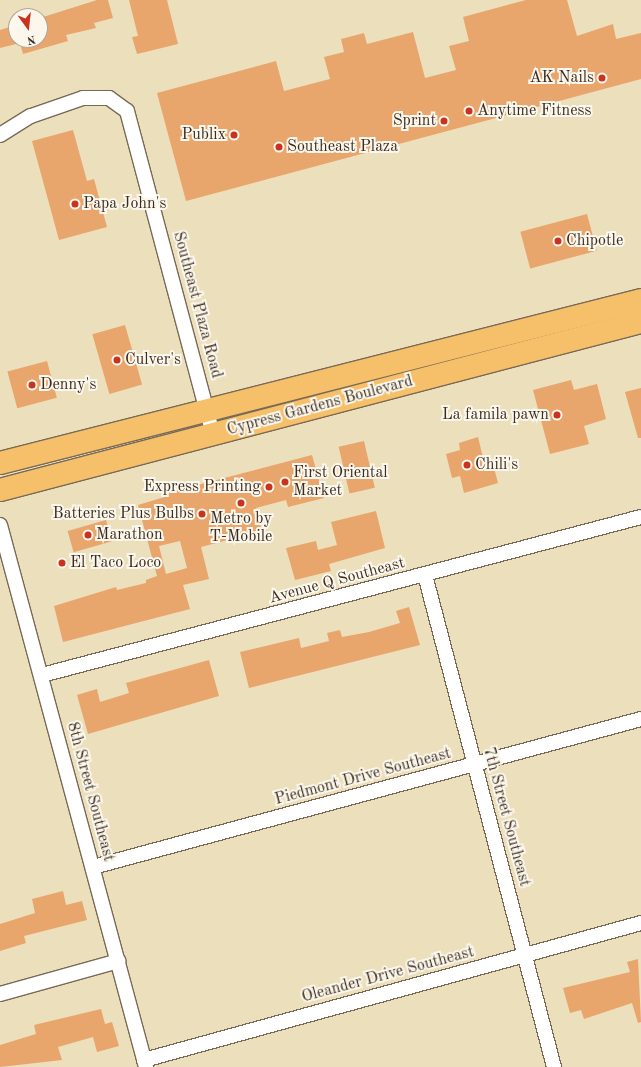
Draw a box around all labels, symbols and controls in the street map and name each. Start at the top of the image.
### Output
north arrow [8,8,48,48]
text: N [25,33,36,46]
place label: AK Nails [529,68,594,88]
marker: AK Nails [597,73,607,83]
place label: Anytime Fitness [477,101,591,121]
marker: Anytime Fitness [464,106,474,116]
place label: Sprint [393,111,436,131]
marker: Sprint [439,116,449,126]
place label: Publix [181,125,226,145]
marker: Publix [229,130,239,140]
place label: Southeast Plaza [287,137,398,157]
marker: Southeast Plaza [274,142,284,152]
place label: Papa John's [83,194,166,214]
marker: Papa John's [70,199,80,209]
street label: Southeast Plaza Road [168,230,226,380]
place label: Chipotle [566,231,623,251]
marker: Chipotle [553,236,563,246]
place label: Culver's [125,350,181,370]
marker: Culver's [112,355,122,365]
street label: Cypress Gardens Boulevard [225,372,415,440]
place label: Denny's [40,375,96,395]
marker: Denny's [27,380,37,390]
place label: La famila pawn [442,405,549,425]
marker: La famila pawn [552,410,562,420]
place label: Chili's [475,455,518,475]
marker: Chili's [462,460,472,470]
place label: First Oriental Market [293,463,388,501]
place label: Express Printing [143,477,261,497]
marker: First Oriental Market [280,477,290,487]
marker: Express Printing [264,482,274,492]
marker: Metro by T-Mobile [236,498,246,508]
place label: Batteries Plus Bulbs [53,504,194,524]
marker: Batteries Plus Bulbs [197,509,207,519]
place label: Metro by T-Mobile [210,509,272,547]
place label: Marathon [96,525,163,545]
marker: Marathon [83,530,93,540]
place label: El Taco Loco [70,553,161,573]
street label: Avenue Q Southeast [267,554,407,608]
marker: El Taco Loco [57,558,67,568]
street label: 8th Street Southeast [62,720,118,864]
street label: Piedmont Drive Southeast [273,744,453,810]
street label: 7th Street Southeast [478,745,534,889]
street label: Oleander Drive Southeast [300,943,476,1007]

